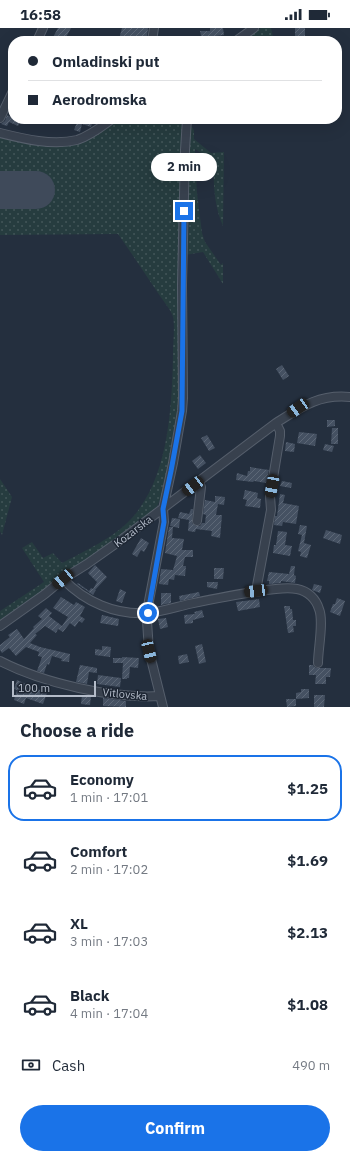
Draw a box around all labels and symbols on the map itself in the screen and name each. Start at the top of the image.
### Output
callout: 2 min [151,153,217,181]
route end [175,202,193,220]
car [285,396,311,420]
car [264,473,280,499]
car [180,474,206,498]
street label: Kozarska [111,512,155,550]
car [50,567,76,591]
car [243,584,269,598]
route start [139,604,157,622]
car [140,638,158,664]
scale bar [12,679,96,698]
street label: Vitlovska [102,685,148,703]

